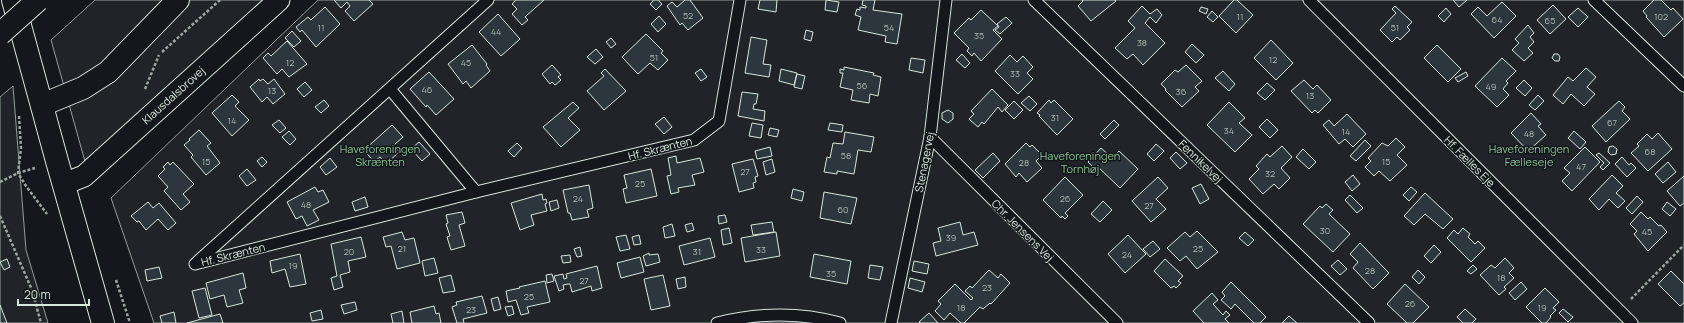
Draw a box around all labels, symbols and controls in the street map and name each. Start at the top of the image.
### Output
house number: 52 [683,9,693,22]
house number: 11 [1236,10,1244,23]
house number: 102 [1654,10,1668,23]
house number: 64 [1492,13,1502,26]
house number: 65 [1545,14,1555,27]
house number: 11 [317,21,325,34]
house number: 54 [884,21,894,34]
house number: 51 [1391,21,1399,34]
house number: 44 [491,25,501,38]
house number: 35 [974,29,984,42]
house number: 38 [1137,36,1147,49]
house number: 51 [650,51,658,64]
house number: 12 [1269,53,1277,66]
house number: 12 [286,56,294,69]
house number: 45 [461,56,471,69]
street label: Klausdalsbrovej [138,63,208,127]
house number: 33 [1010,67,1020,80]
house number: 56 [857,79,868,92]
house number: 49 [1486,80,1496,93]
house number: 46 [422,83,433,96]
house number: 13 [268,84,276,97]
house number: 36 [1176,85,1187,98]
house number: 13 [1306,89,1314,102]
house number: 31 [1051,111,1059,124]
house number: 14 [228,114,236,127]
house number: 67 [1607,116,1618,129]
house number: 34 [1224,124,1234,137]
house number: 14 [1342,125,1350,138]
house number: 48 [1524,127,1534,140]
street label: Stenagervej [911,130,937,194]
street label: Hf. Fælles Eje [1441,132,1499,190]
street label: Hf. Skrænten [626,133,694,163]
street label: Fennikelvej [1176,136,1226,186]
park label: Haveforeningen Skrænten [340,141,420,169]
park label: Haveforeningen Fælleseje [1489,141,1569,169]
house number: 68 [1645,145,1655,158]
park label: Haveforeningen Tornhøj [1040,148,1120,176]
house number: 58 [841,149,851,162]
house number: 15 [202,155,210,168]
house number: 15 [1382,155,1390,168]
house number: 28 [1019,156,1029,169]
house number: 47 [1576,160,1586,173]
house number: 27 [740,165,750,178]
house number: 32 [1265,167,1275,180]
house number: 25 [635,177,645,190]
house number: 24 [573,192,583,205]
house number: 26 [1060,192,1071,205]
street label: Chr. Jensens Vej [989,196,1057,264]
house number: 48 [301,198,311,211]
house number: 27 [1144,199,1154,212]
house number: 60 [837,203,849,216]
house number: 30 [1320,224,1330,237]
house number: 45 [1642,225,1652,238]
house number: 39 [946,231,956,244]
street label: Hf. Skrænten [199,239,267,269]
house number: 21 [398,242,406,255]
house number: 25 [1193,242,1203,255]
house number: 33 [756,243,766,256]
house number: 20 [344,245,354,258]
house number: 31 [693,245,701,258]
house number: 24 [1122,248,1132,261]
house number: 19 [288,259,298,272]
house number: 28 [1365,264,1375,277]
house number: 35 [826,267,836,280]
house number: 18 [1497,271,1505,284]
house number: 27 [579,274,589,287]
scale bar [18,281,89,307]
house number: 23 [982,281,992,294]
text: 20 m [24,286,51,303]
house number: 25 [524,290,534,303]
house number: 26 [1405,297,1416,310]
house number: 18 [957,301,965,314]
house number: 19 [1537,301,1547,314]
house number: 23 [466,303,476,316]

